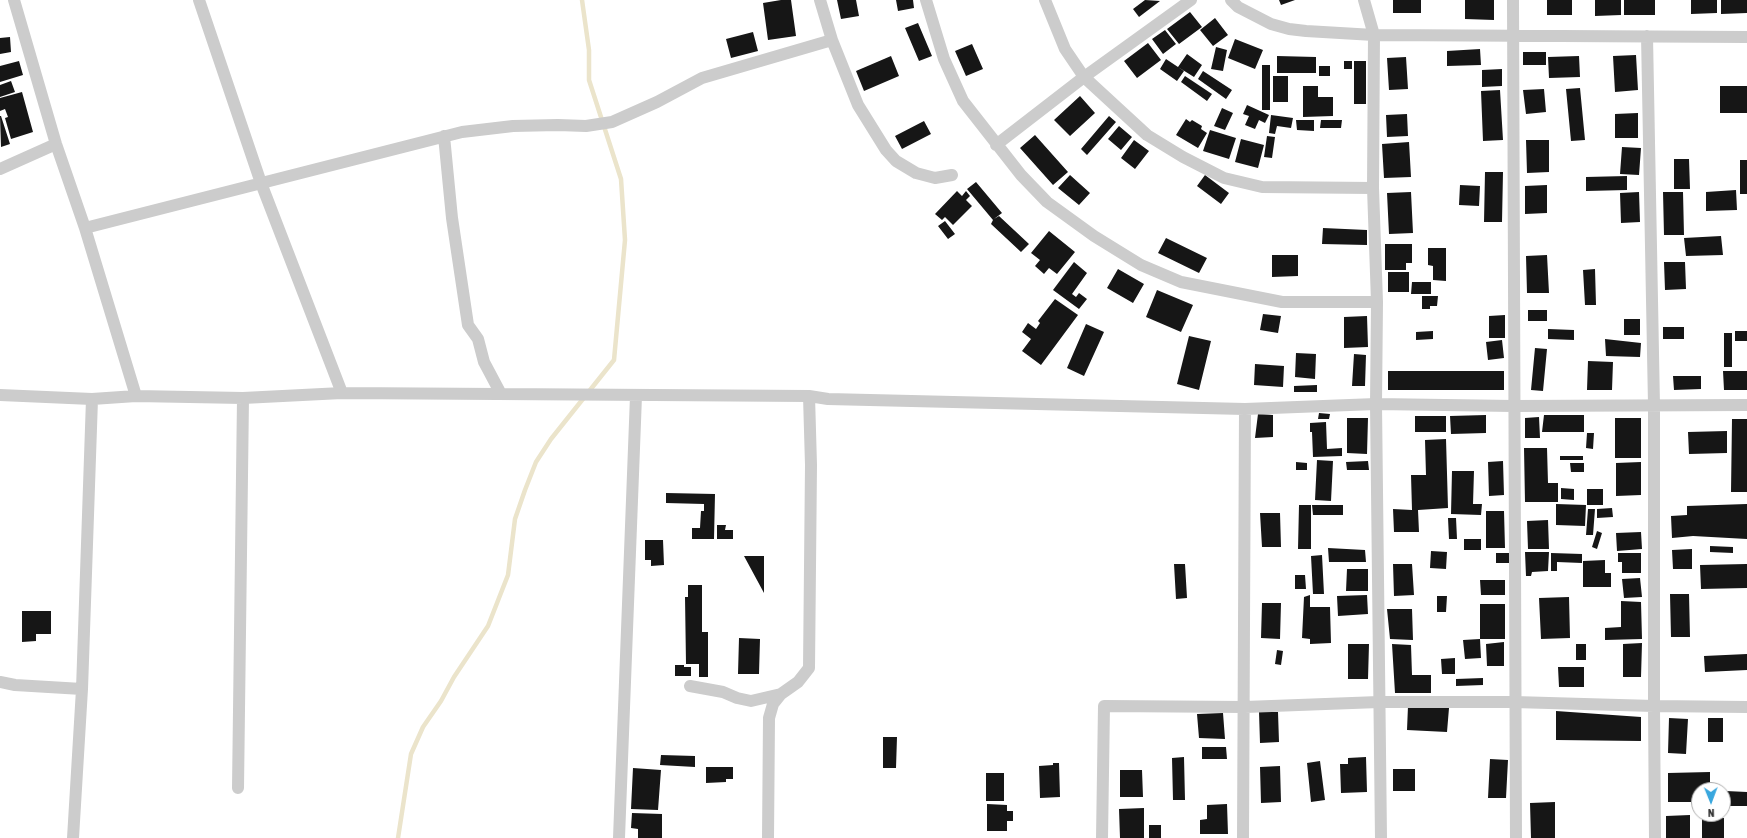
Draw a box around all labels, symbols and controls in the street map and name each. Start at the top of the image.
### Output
north arrow [1691,782,1731,822]
text: N [1708,807,1715,819]

